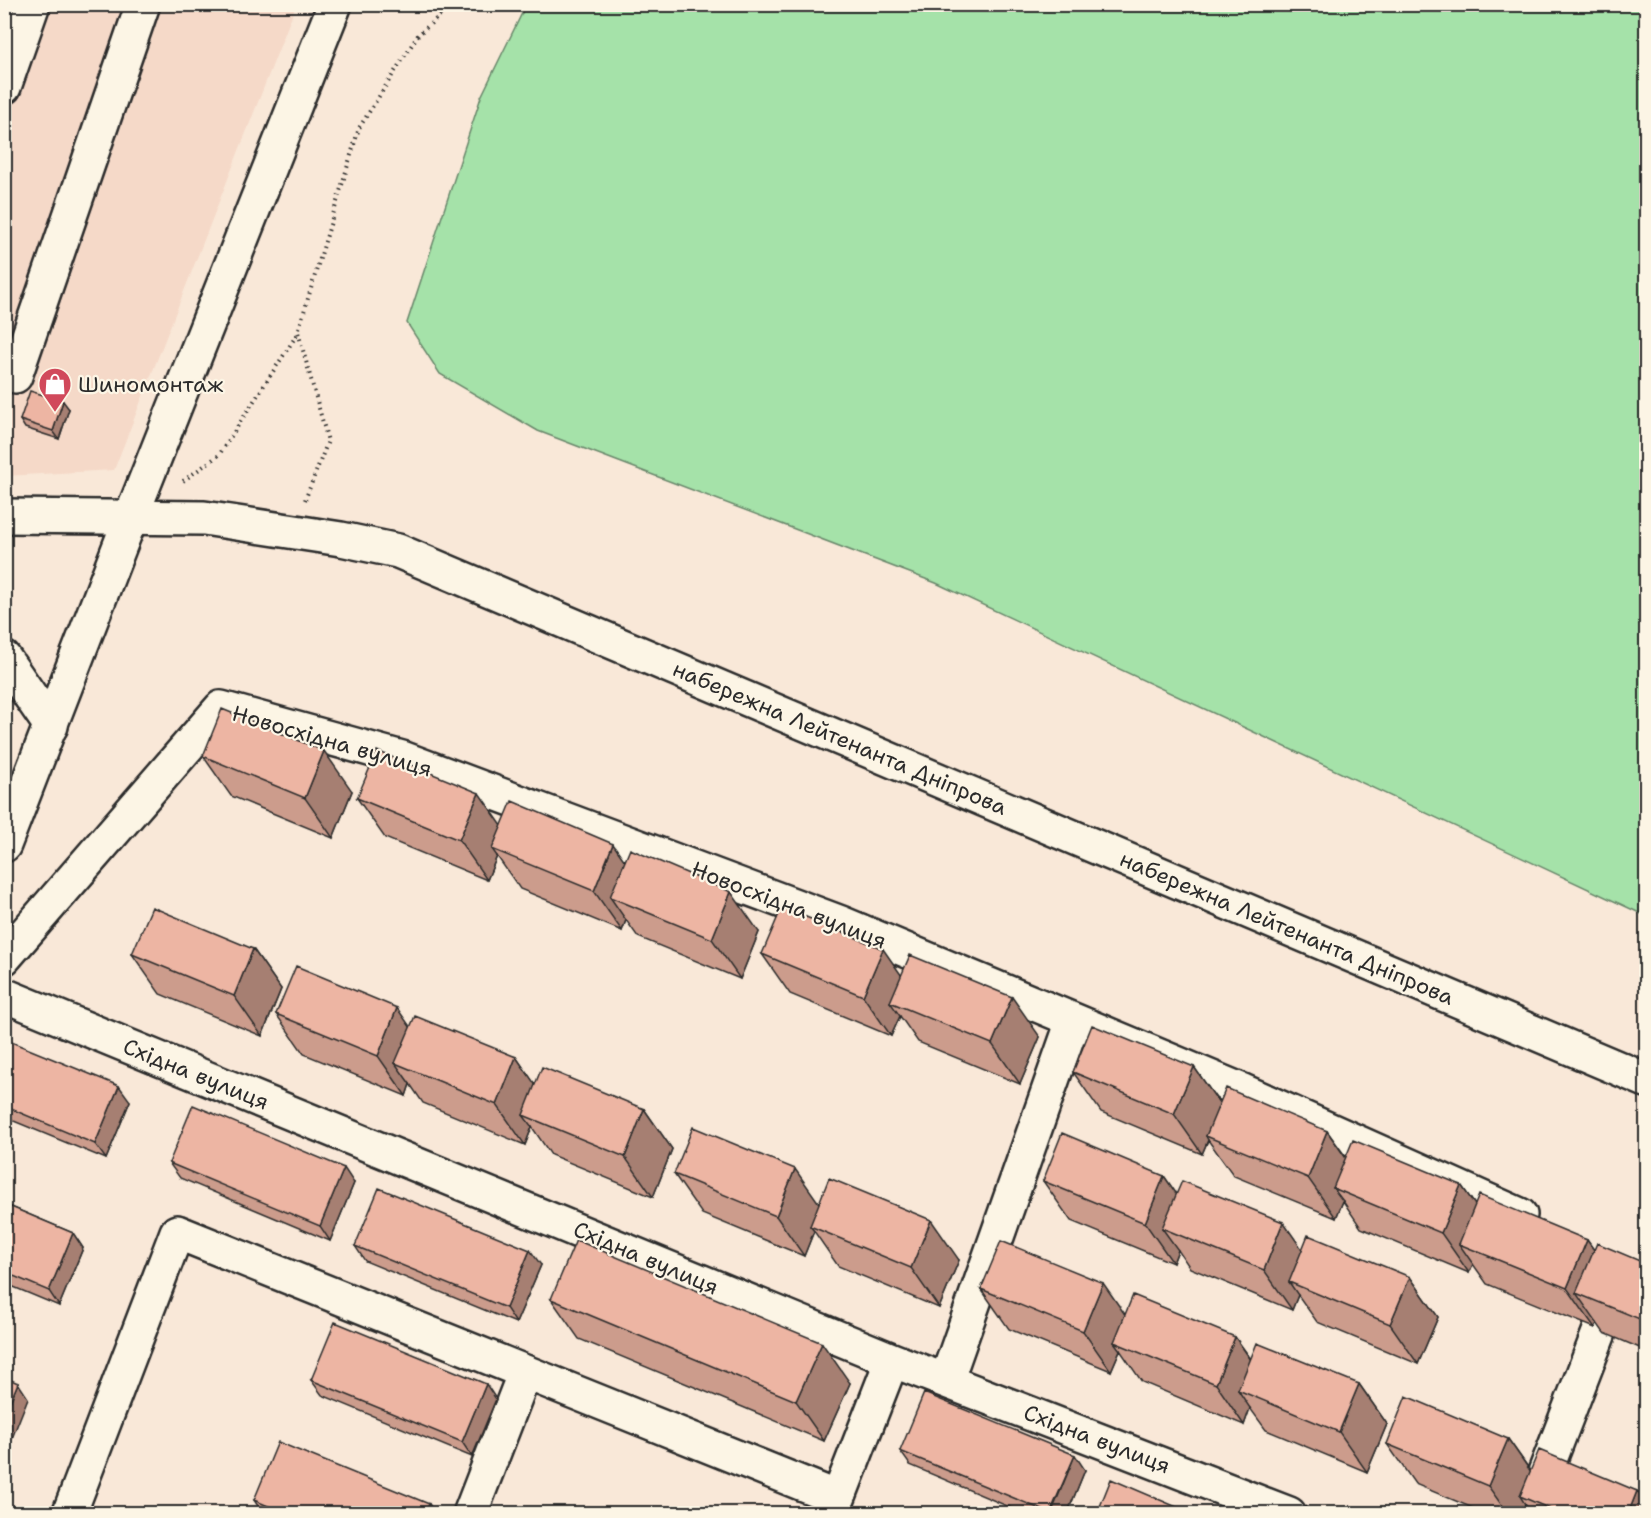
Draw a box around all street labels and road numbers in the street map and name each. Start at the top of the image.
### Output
street label: набережна Лейтенанта Дніпрова [668,654,1012,822]
street label: Новосхідна вулиця [229,699,435,783]
street label: набережна Лейтенанта Дніпрова [1115,844,1459,1012]
street label: Новосхідна вулиця [687,854,891,956]
street label: Східна вулиця [119,1032,273,1116]
street label: Східна вулиця [569,1214,723,1302]
street label: Східна вулиця [1020,1398,1174,1480]

